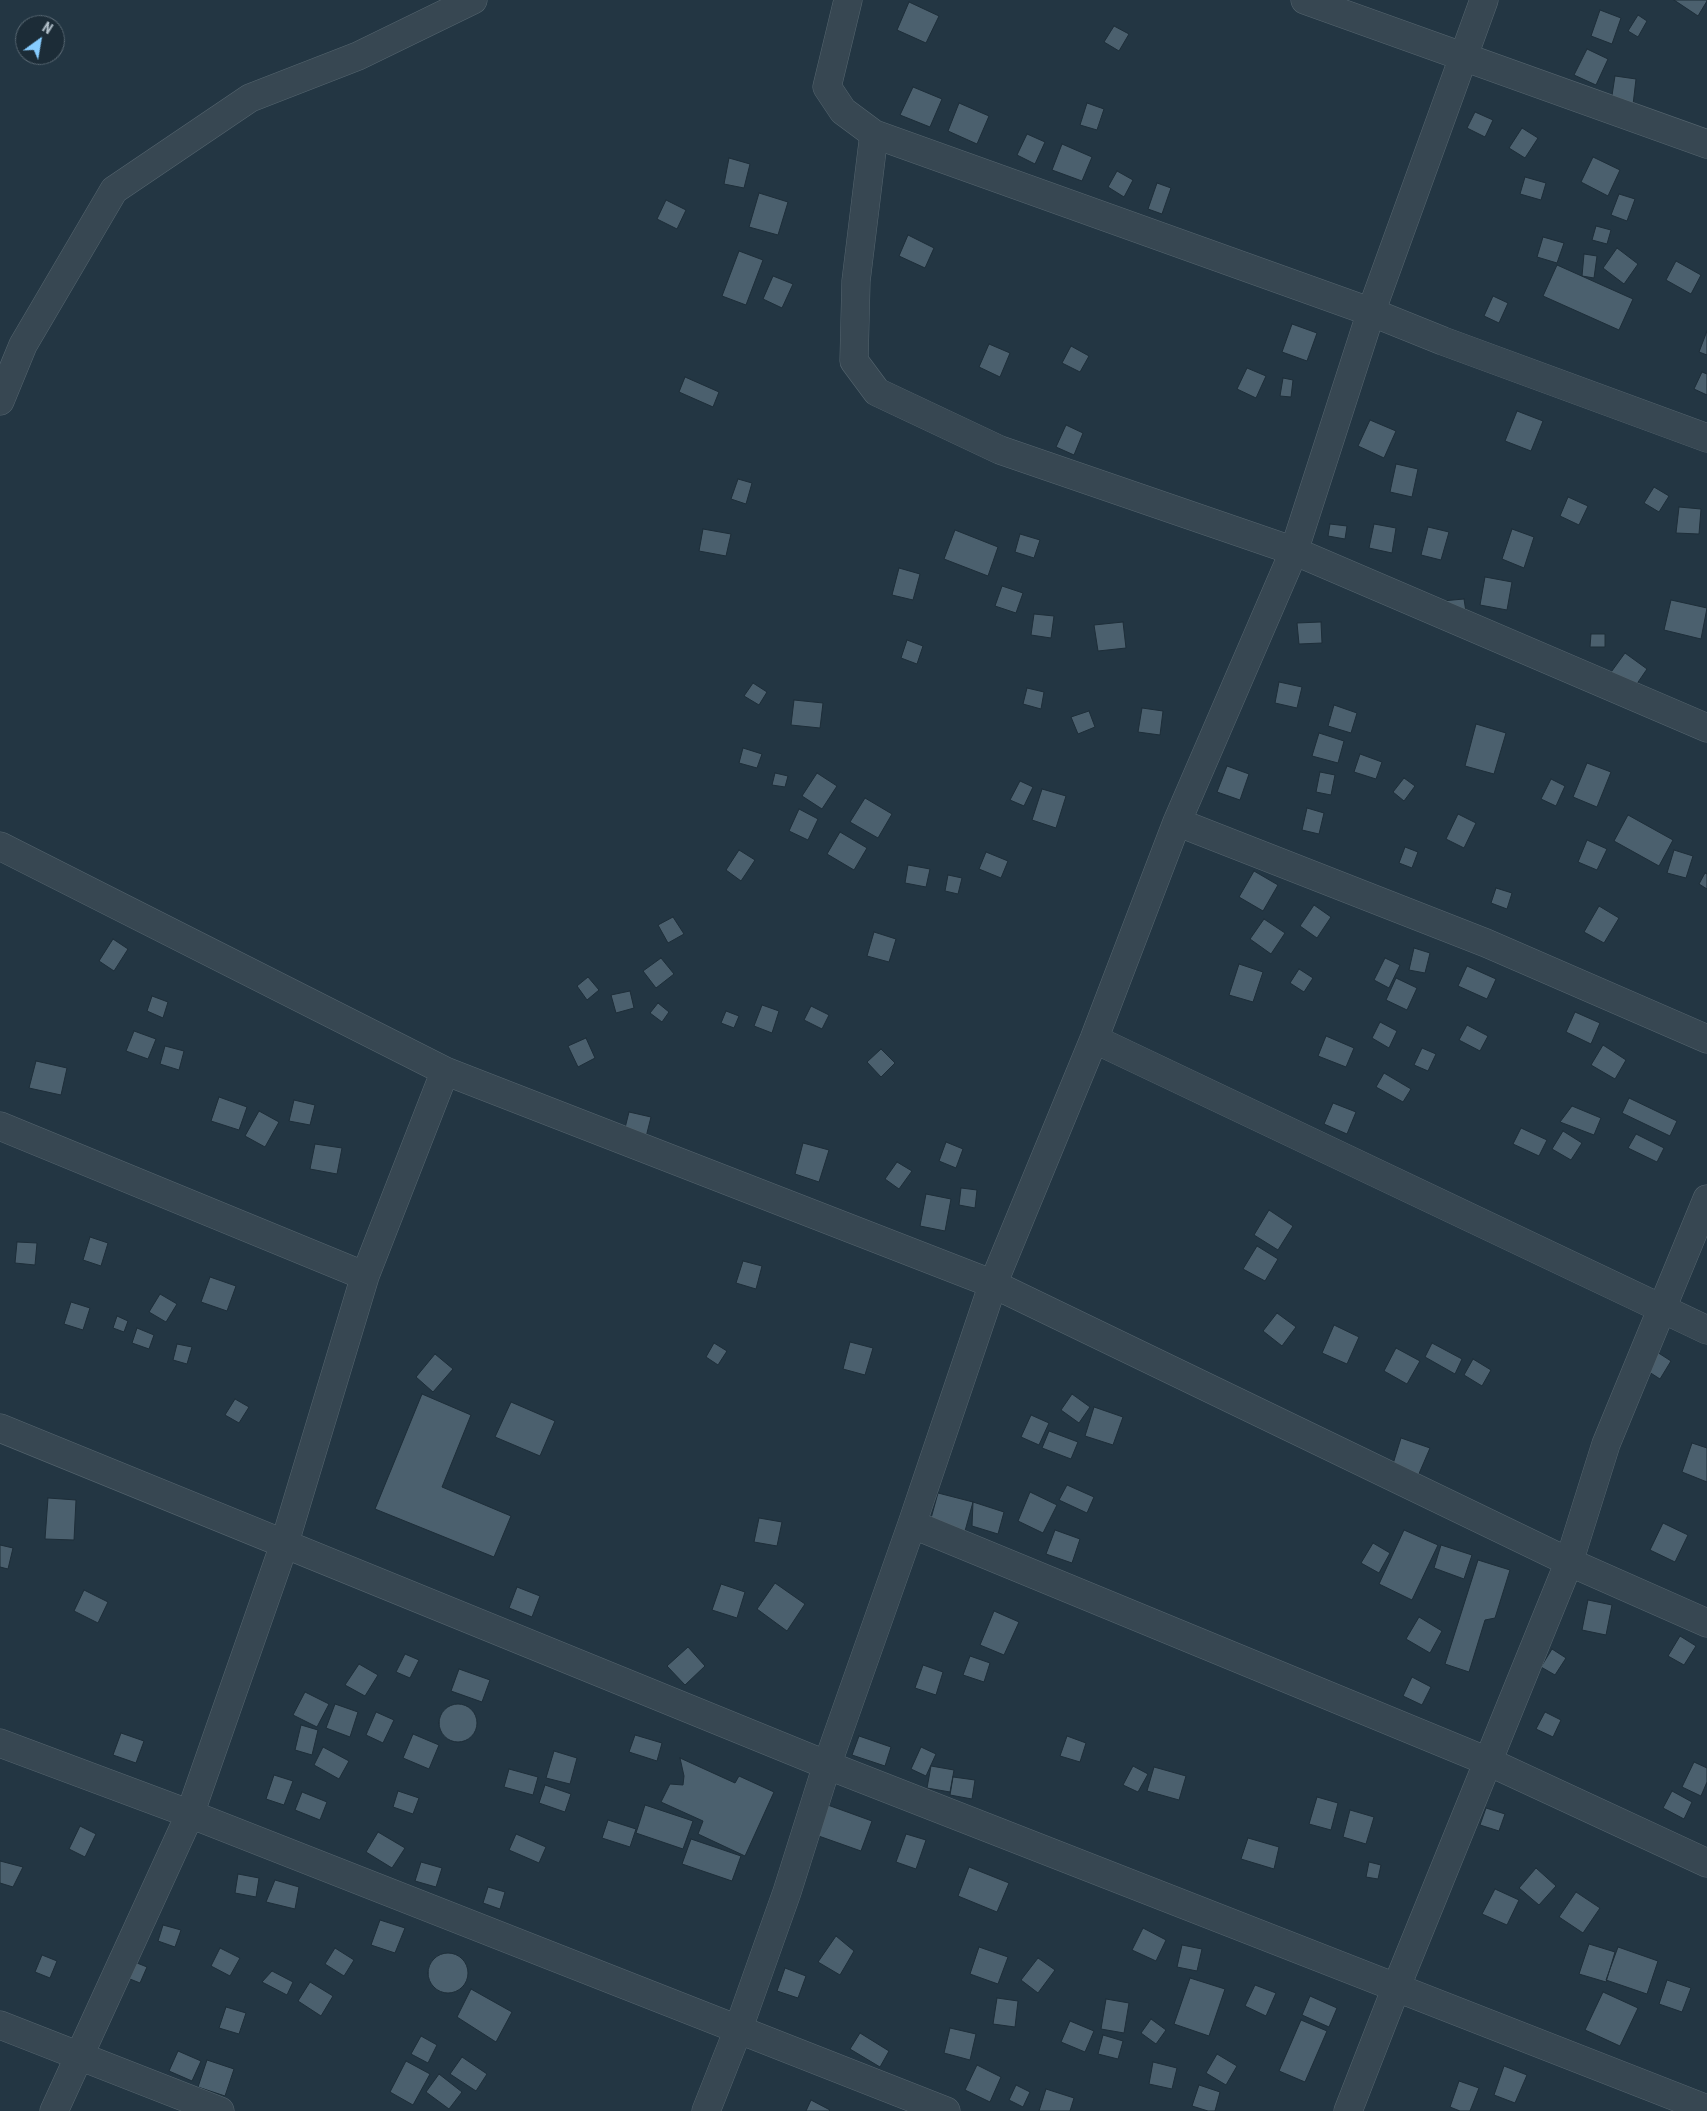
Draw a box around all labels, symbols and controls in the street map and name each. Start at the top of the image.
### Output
north arrow [15,15,65,65]
text: N [40,19,55,37]

